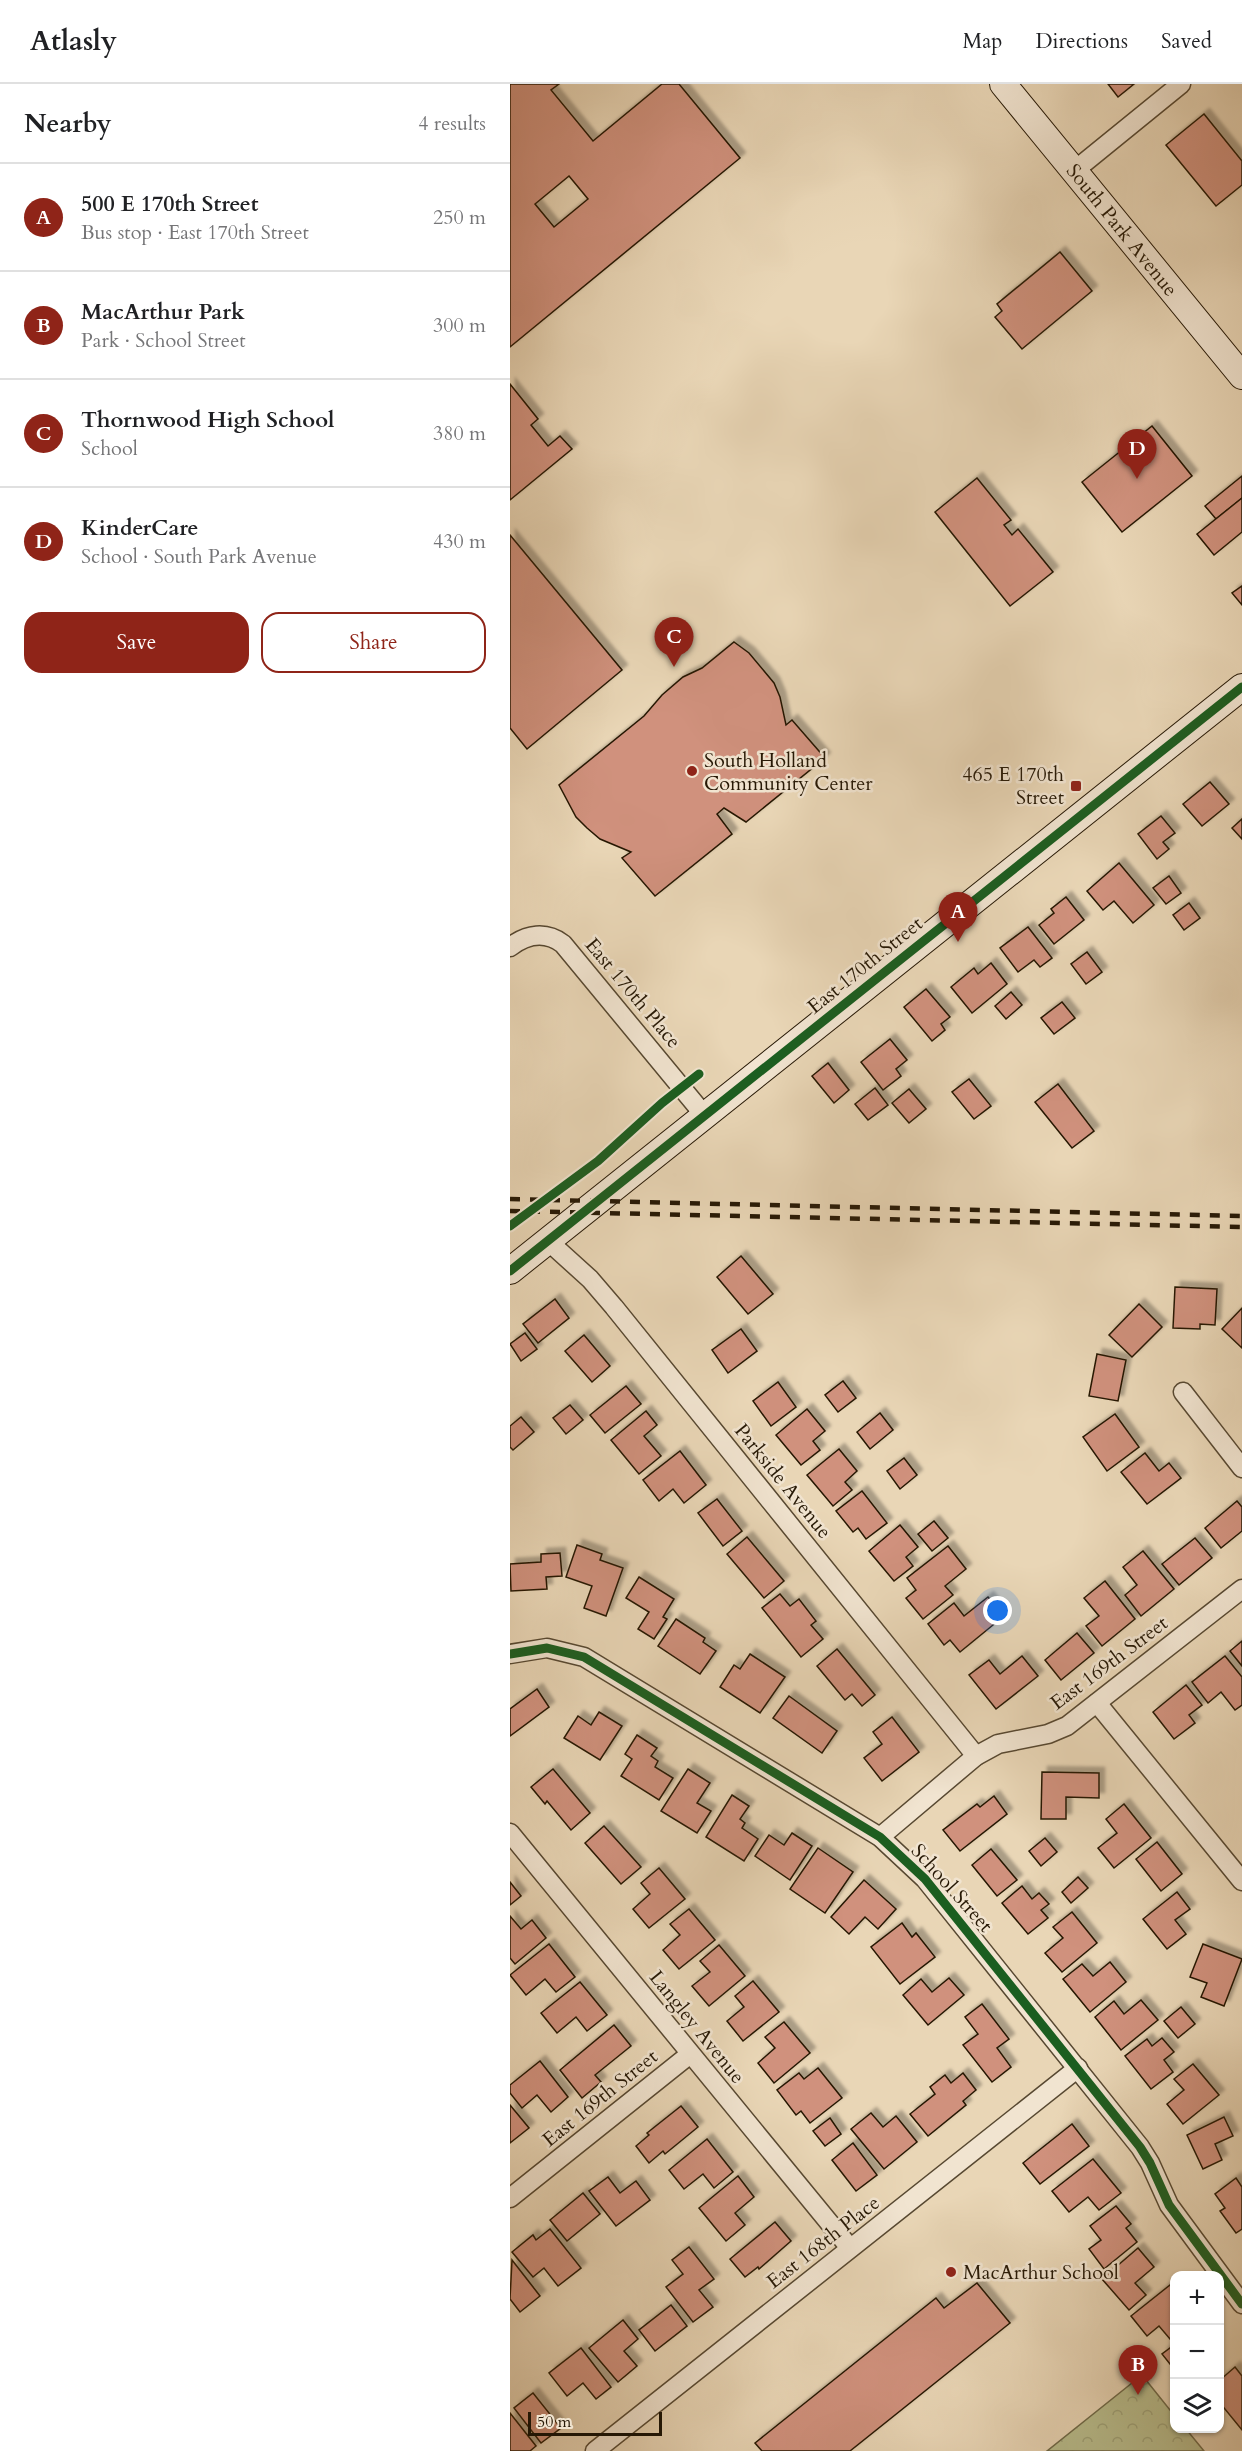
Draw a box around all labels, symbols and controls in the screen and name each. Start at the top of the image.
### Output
text: Atlasly [30,22,117,60]
text: Map [962,27,1002,56]
text: Directions [1035,27,1128,56]
text: Saved [1161,27,1212,56]
text: Nearby [24,106,112,141]
text: 4 results [418,110,486,137]
street label: South Park Avenue [1060,158,1184,302]
text: 500 E 170th Street [81,189,258,219]
text: A [36,204,51,231]
text: 250 m [433,204,486,231]
text: Bus stop · East 170th Street [81,219,309,246]
text: MacArthur Park [81,297,245,327]
text: B [36,312,51,339]
text: 300 m [433,312,486,339]
text: Park · School Street [81,327,246,354]
text: Thornwood High School [81,405,334,435]
text: C [36,420,51,447]
text: 380 m [433,420,486,447]
pin: D [1118,430,1156,479]
text: School [81,435,138,462]
text: KinderCare [81,513,199,543]
text: D [35,528,52,555]
text: 430 m [433,528,486,555]
text: School · South Park Avenue [81,543,317,570]
button: Save [24,612,249,673]
button: Share [261,612,486,673]
pin: C [654,618,694,667]
place label: South Holland Community Center [704,747,873,797]
place label: 465 E 170th Street [962,761,1065,811]
marker: South Holland Community Center [685,764,699,778]
marker: 465 E 170th Street [1069,779,1083,793]
pin: A [938,892,978,942]
street label: East 170th Street [802,910,929,1020]
street label: East 170th Place [579,932,687,1054]
street label: Parkside Avenue [728,1418,838,1544]
your location [983,1596,1012,1625]
street label: East 169th Street [1045,1609,1174,1716]
street label: School Street [905,1838,999,1939]
street label: Langley Avenue [643,1965,751,2089]
street label: East 169th Street [537,2043,664,2153]
street label: East 168th Place [761,2189,885,2295]
place label: MacArthur School [963,2259,1119,2286]
marker: MacArthur School [944,2265,958,2279]
map controls [1170,2271,1224,2433]
button: + [1170,2271,1224,2325]
button: − [1170,2325,1224,2379]
pin: B [1118,2346,1158,2395]
button: layers [1170,2379,1224,2433]
scale bar [528,2409,662,2436]
text: 50 m [537,2411,571,2433]

